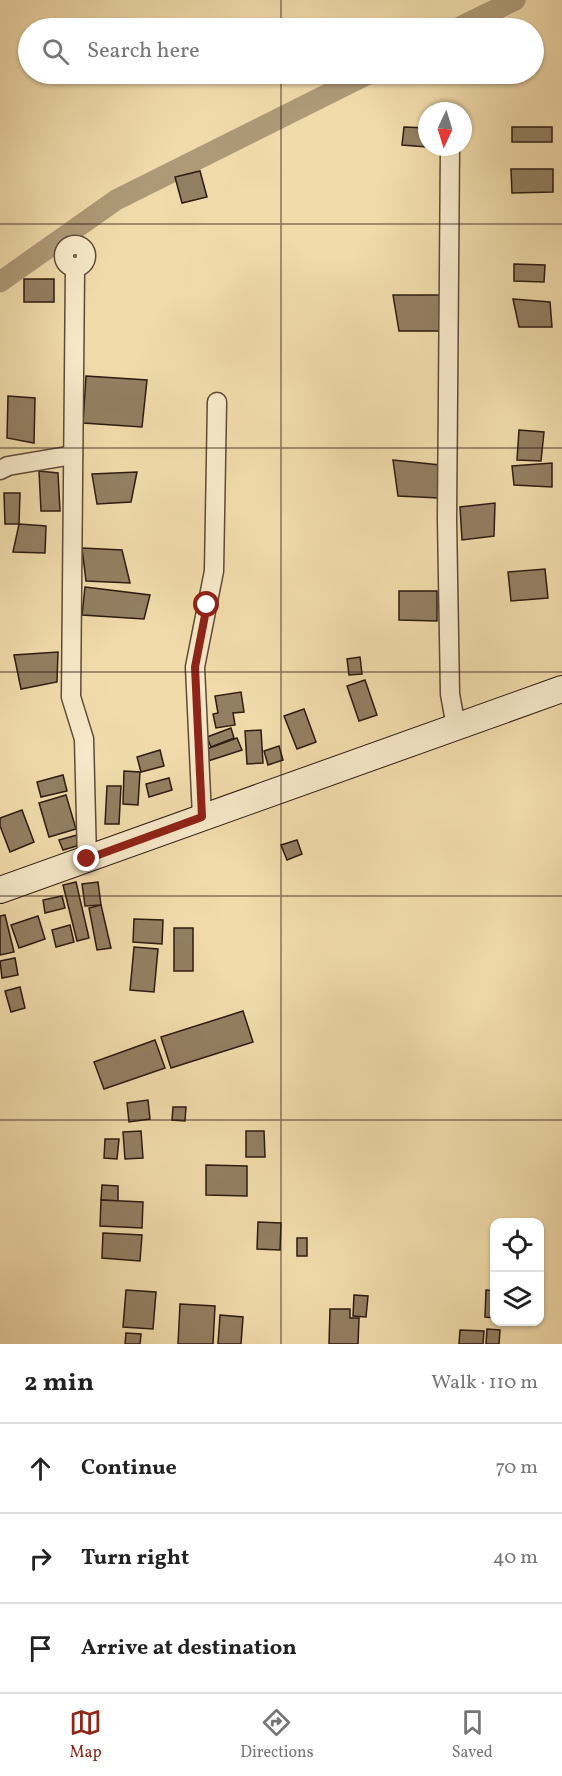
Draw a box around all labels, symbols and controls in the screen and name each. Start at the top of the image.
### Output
search box [18,18,544,84]
icon: search [39,35,72,68]
text: Search here [87,36,200,67]
north arrow [418,102,472,156]
route start [193,591,219,617]
route end [73,845,99,871]
map controls [490,1218,544,1326]
button: locate [490,1218,544,1272]
button: layers [490,1272,544,1326]
text: 2 min [24,1365,94,1401]
text: Walk · 110 m [431,1369,538,1397]
icon: ahead [24,1452,57,1485]
text: Continue [81,1453,177,1484]
text: 70 m [495,1454,538,1482]
icon: right [24,1542,57,1575]
text: Turn right [81,1543,189,1574]
text: 40 m [493,1544,538,1572]
icon: arrive [24,1632,57,1665]
text: Arrive at destination [81,1633,297,1664]
tab: Map [69,1706,102,1764]
tab: Directions [240,1706,314,1764]
tab: Saved [452,1706,493,1764]

